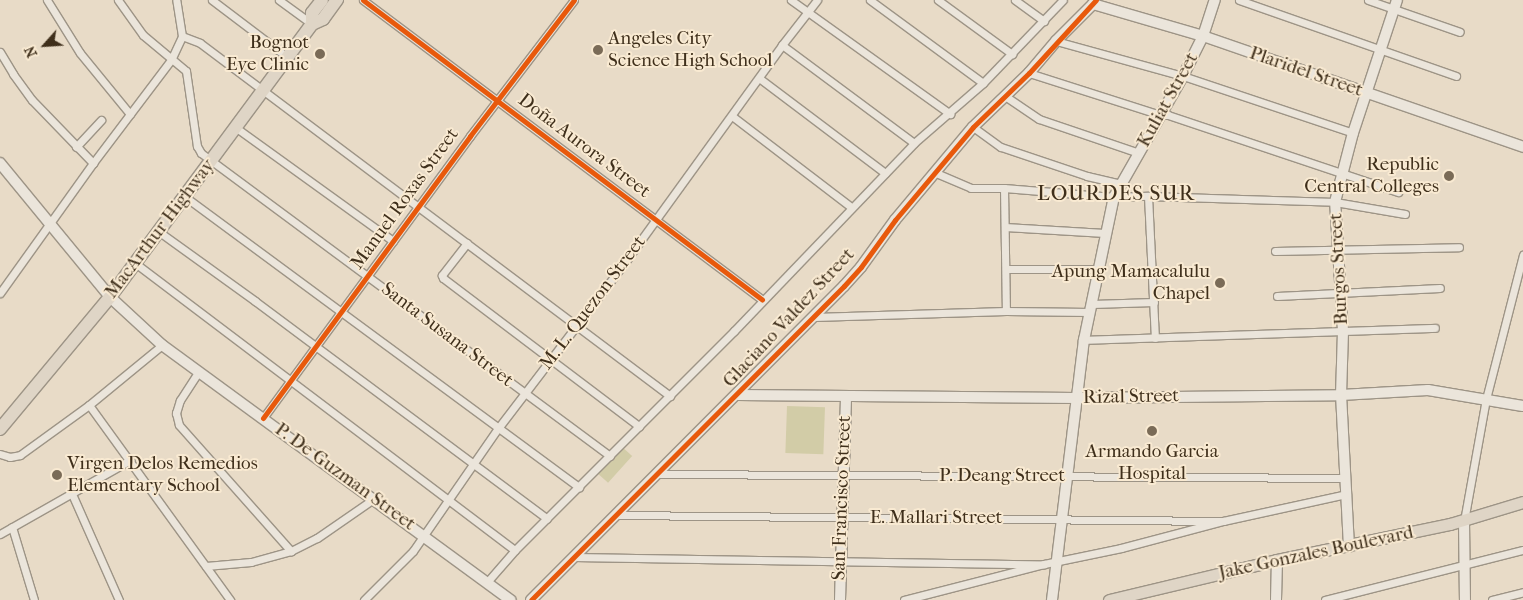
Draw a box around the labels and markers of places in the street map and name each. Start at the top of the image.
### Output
place label: Angeles City Science High School [608,28,772,72]
place label: Bognot Eye Clinic [226,32,309,76]
marker: Angeles City Science High School [592,44,604,56]
marker: Bognot Eye Clinic [313,47,327,61]
place label: Republic Central Colleges [1304,154,1439,198]
marker: Republic Central Colleges [1443,170,1455,182]
place label: Apung Mamacalulu Chapel [1052,261,1210,305]
marker: Apung Mamacalulu Chapel [1214,277,1226,289]
marker: Armando Garcia Hospital [1145,424,1159,438]
place label: Armando Garcia Hospital [1085,441,1219,485]
place label: Virgen Delos Remedios Elementary School [67,453,258,497]
marker: Virgen Delos Remedios Elementary School [51,469,63,481]

